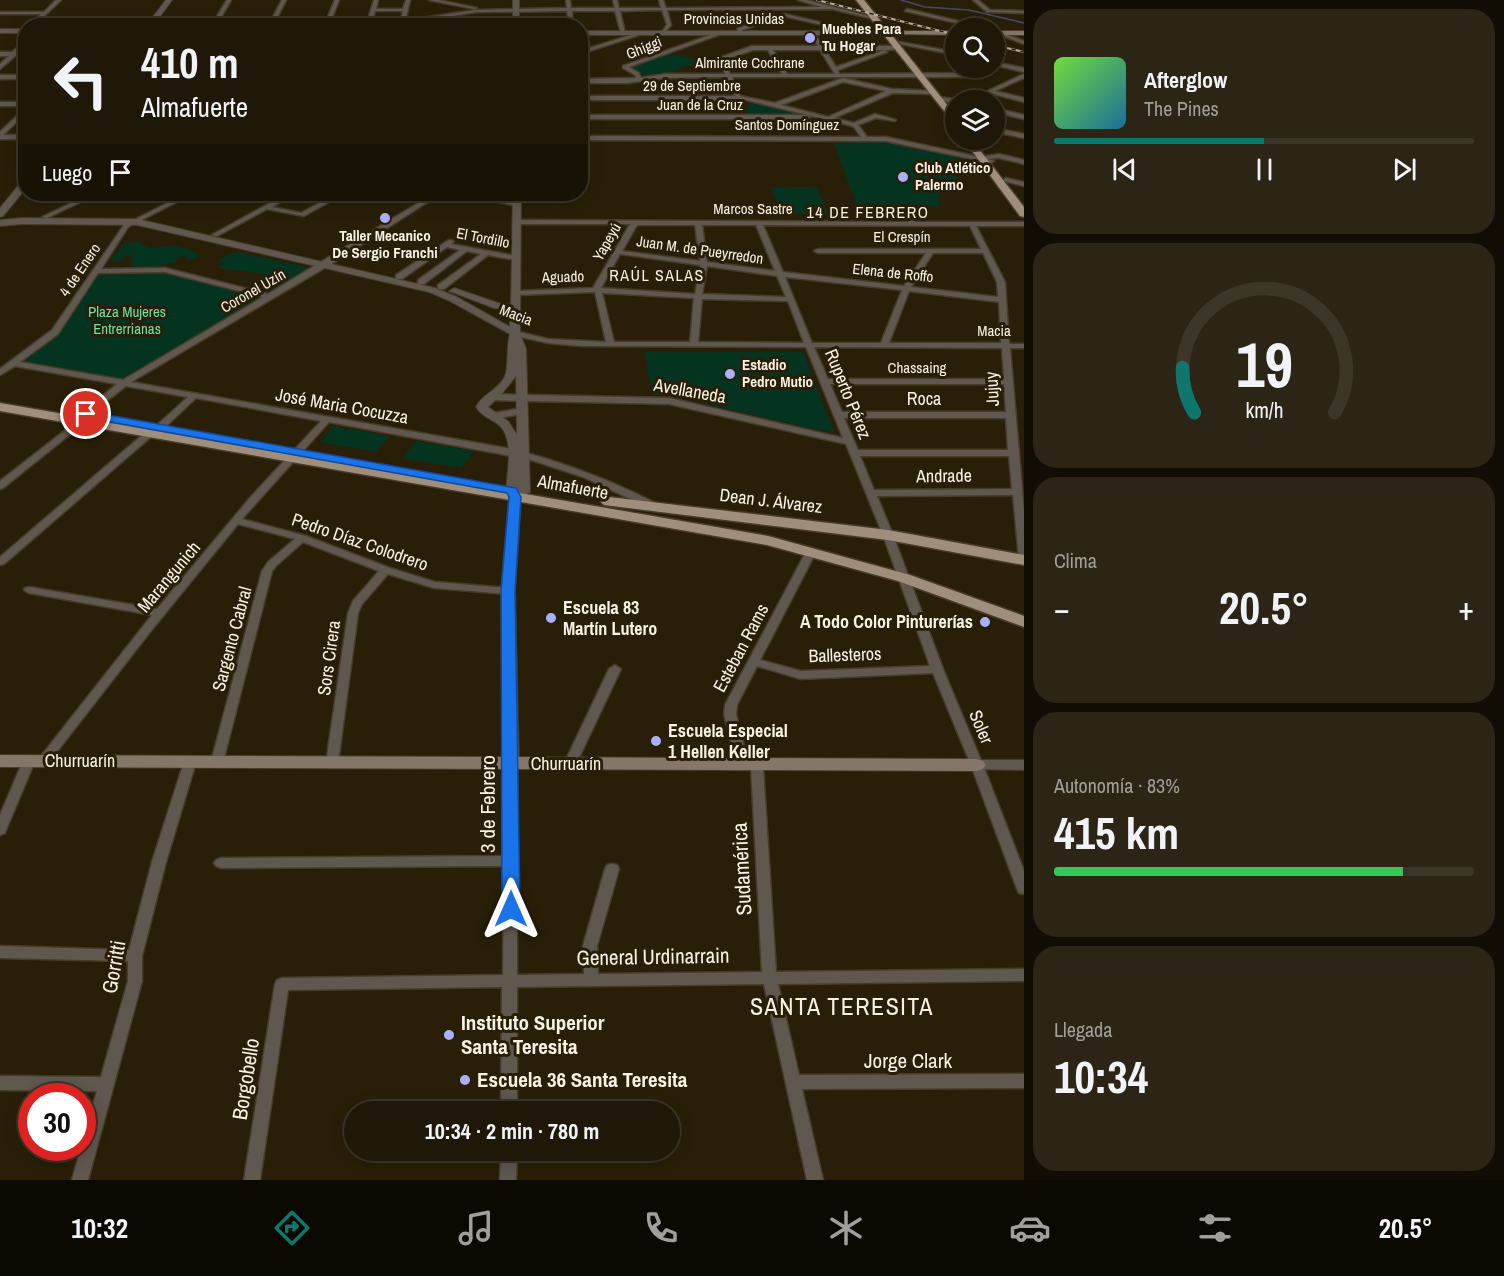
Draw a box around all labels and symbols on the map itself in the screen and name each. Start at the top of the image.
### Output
street label: Provincias Unidas [684,8,784,29]
place label: Muebles Para Tu Hogar [822,18,901,56]
street label: Ghiggi [623,31,665,64]
marker: Muebles Para Tu Hogar [803,31,817,45]
street label: Almirante Cochrane [694,52,805,73]
street label: 29 de Septiembre [643,75,741,96]
street label: Juan de la Cruz [657,94,743,115]
street label: Santos Domínguez [735,114,839,135]
place label: Club Atlético Palermo [915,157,990,195]
marker: Club Atlético Palermo [896,170,910,184]
street label: Marcos Sastre [713,198,793,219]
district label: 14 DE FEBRERO [806,201,930,223]
marker: Taller Mecanico De Sergio Franchi [378,211,392,225]
street label: Yapeyú [587,219,626,265]
street label: El Tordillo [455,222,512,253]
place label: Taller Mecanico De Sergio Franchi [332,225,438,263]
street label: El Crespín [873,226,931,247]
street label: Juan M. de Pueyrredon [635,230,765,269]
street label: 4 de Enero [54,239,105,301]
street label: Elena de Roffo [852,258,935,287]
street label: Coronel Uzín [216,264,289,318]
district label: RAÚL SALAS [609,264,705,286]
street label: Aguado [540,265,585,288]
street label: Macia [497,299,536,330]
park label: Plaza Mujeres Entrerrianas [88,301,166,339]
street label: Macia [977,320,1011,341]
street label: Ruperto Pérez [819,345,878,443]
place label: Estadio Pedro Mutio [742,354,813,392]
street label: Chassaing [888,357,947,378]
marker: Estadio Pedro Mutio [723,367,737,381]
street label: Jujuy [978,371,1005,407]
street label: Avellaneda [651,372,728,409]
street label: José Maria Cocuzza [274,382,411,429]
street label: Roca [907,386,941,411]
pin [60,388,111,439]
street label: Andrade [915,463,972,489]
street label: Almafuerte [535,468,610,505]
street label: Dean J. Álvarez [718,482,824,519]
street label: Pedro Díaz Colodrero [289,506,432,577]
street label: Marangunich [131,536,206,618]
street label: Sargento Cabral [206,584,258,694]
place label: Escuela 83 Martín Lutero [563,595,657,641]
street label: Esteban Rams [707,599,774,696]
place label: A Todo Color Pinturerías [800,609,973,634]
marker: Escuela 83 Martín Lutero [544,611,558,625]
marker: A Todo Color Pinturerías [978,615,992,629]
street label: Sors Cirera [311,619,346,697]
street label: Ballesteros [808,641,882,668]
street label: Soler [963,706,1000,748]
place label: Escuela Especial 1 Hellen Keller [668,718,788,764]
marker: Escuela Especial 1 Hellen Keller [649,734,663,748]
street label: Churruarín [45,748,115,773]
street label: Churruarín [531,751,601,776]
street label: 3 de Febrero [473,755,502,853]
street label: Sudamérica [725,821,758,916]
position arrow [479,877,543,941]
street label: Gorritti [95,938,132,996]
street label: General Urdinarrain [576,941,730,972]
district label: SANTA TERESITA [750,990,934,1022]
place label: Instituto Superior Santa Teresita [461,1008,605,1061]
marker: Instituto Superior Santa Teresita [442,1028,456,1042]
street label: Borgobello [225,1036,266,1122]
street label: Jorge Clark [864,1046,952,1075]
place label: Escuela 36 Santa Teresita [477,1065,688,1094]
marker: Escuela 36 Santa Teresita [458,1073,472,1087]
speed limit sign: 30 [18,1083,96,1161]

